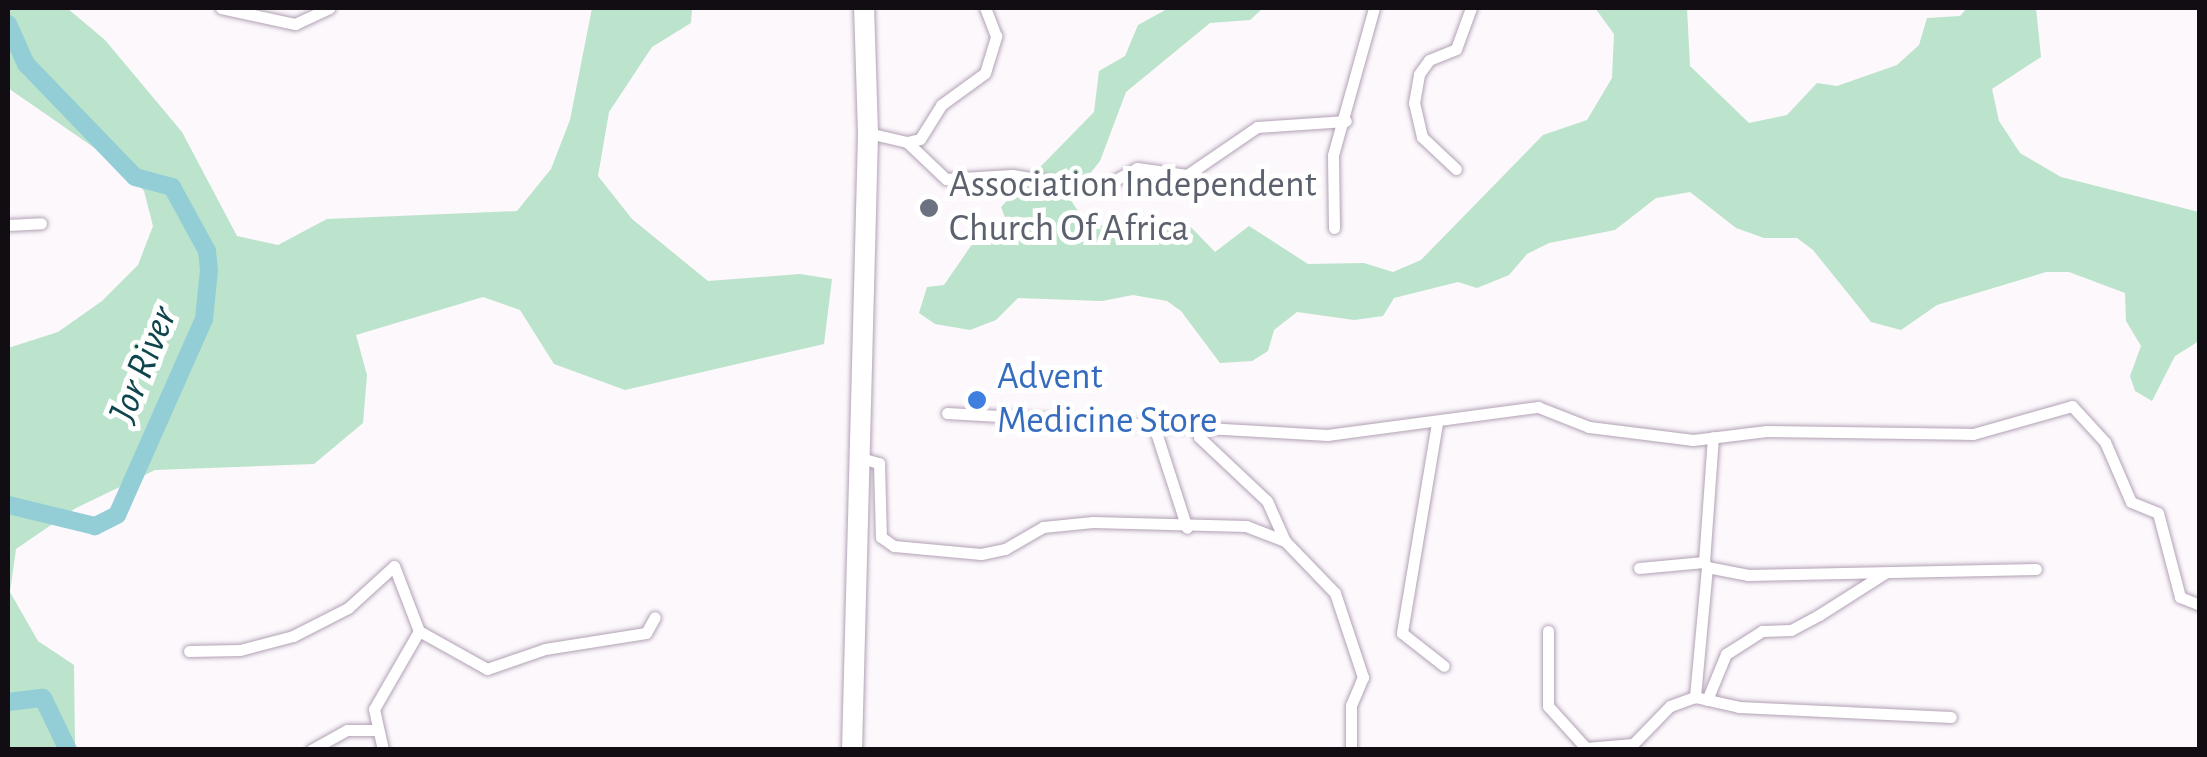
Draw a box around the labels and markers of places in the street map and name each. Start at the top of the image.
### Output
place label: Association Independent Church Of Africa [949,163,1317,252]
marker: Association Independent Church Of Africa [918,197,940,219]
place label: Advent Medicine Store [997,355,1217,444]
marker: Advent Medicine Store [966,389,988,411]

